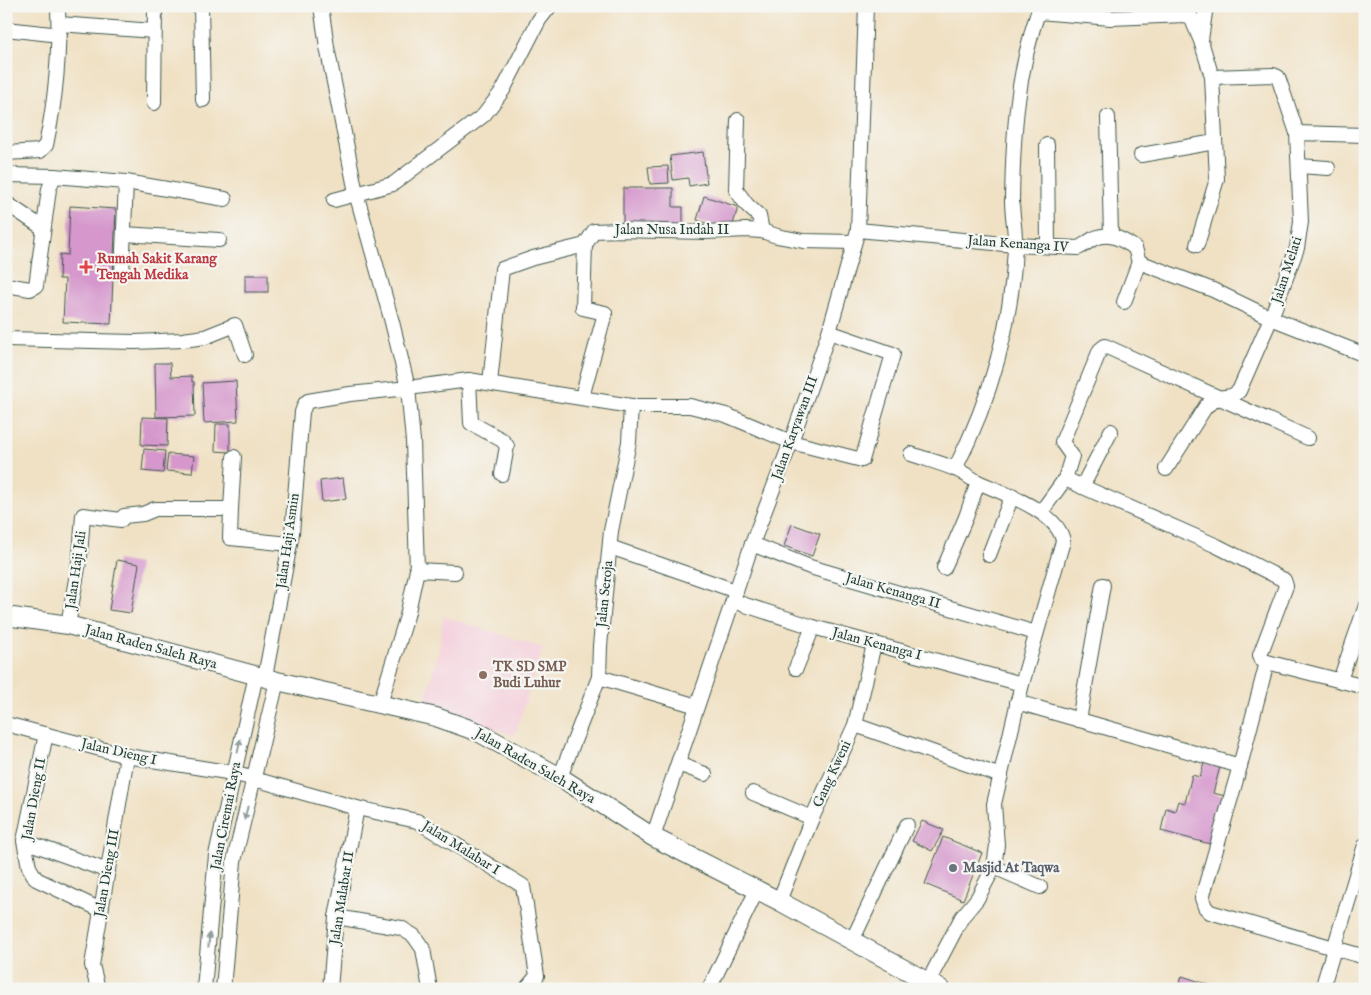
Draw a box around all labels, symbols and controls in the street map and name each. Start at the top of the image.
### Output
street label: Jalan Nusa Indah II [613,221,729,239]
street label: Jalan Kenanga IV [965,231,1070,257]
street label: Jalan Melati [1267,234,1306,308]
place label: Rumah Sakit Karang Tengah Medika [96,250,218,284]
marker: Rumah Sakit Karang Tengah Medika [79,260,93,274]
street label: Jalan Karyawan III [767,373,822,484]
street label: Jalan Haji Asmin [272,491,304,592]
street label: Jalan Haji Jali [61,529,90,612]
street label: Jalan Seroja [592,559,618,630]
street label: Jalan Kenanga II [841,568,943,613]
street label: Jalan Raden Saleh Raya [81,620,220,674]
street label: Jalan Kenanga I [828,623,924,665]
place label: TK SD SMP Budi Luhur [492,658,567,692]
marker: TK SD SMP Budi Luhur [477,669,489,681]
street label: Jalan Raden Saleh Raya [470,723,599,808]
street label: Jalan Dieng I [77,734,159,769]
one-way arrow [236,737,244,753]
street label: Gang Kweni [809,737,855,810]
street label: Jalan Dieng II [18,756,50,844]
street label: Jalan Ciremai Raya [206,759,246,874]
one-way arrow [242,806,250,821]
street label: Jalan Malabar I [417,816,503,879]
street label: Jalan Dieng III [90,827,124,921]
street label: Jalan Malabar II [325,850,358,948]
place label: Masjid At Taqwa [963,859,1060,877]
marker: Masjid At Taqwa [947,862,959,874]
one-way arrow [205,932,213,948]

